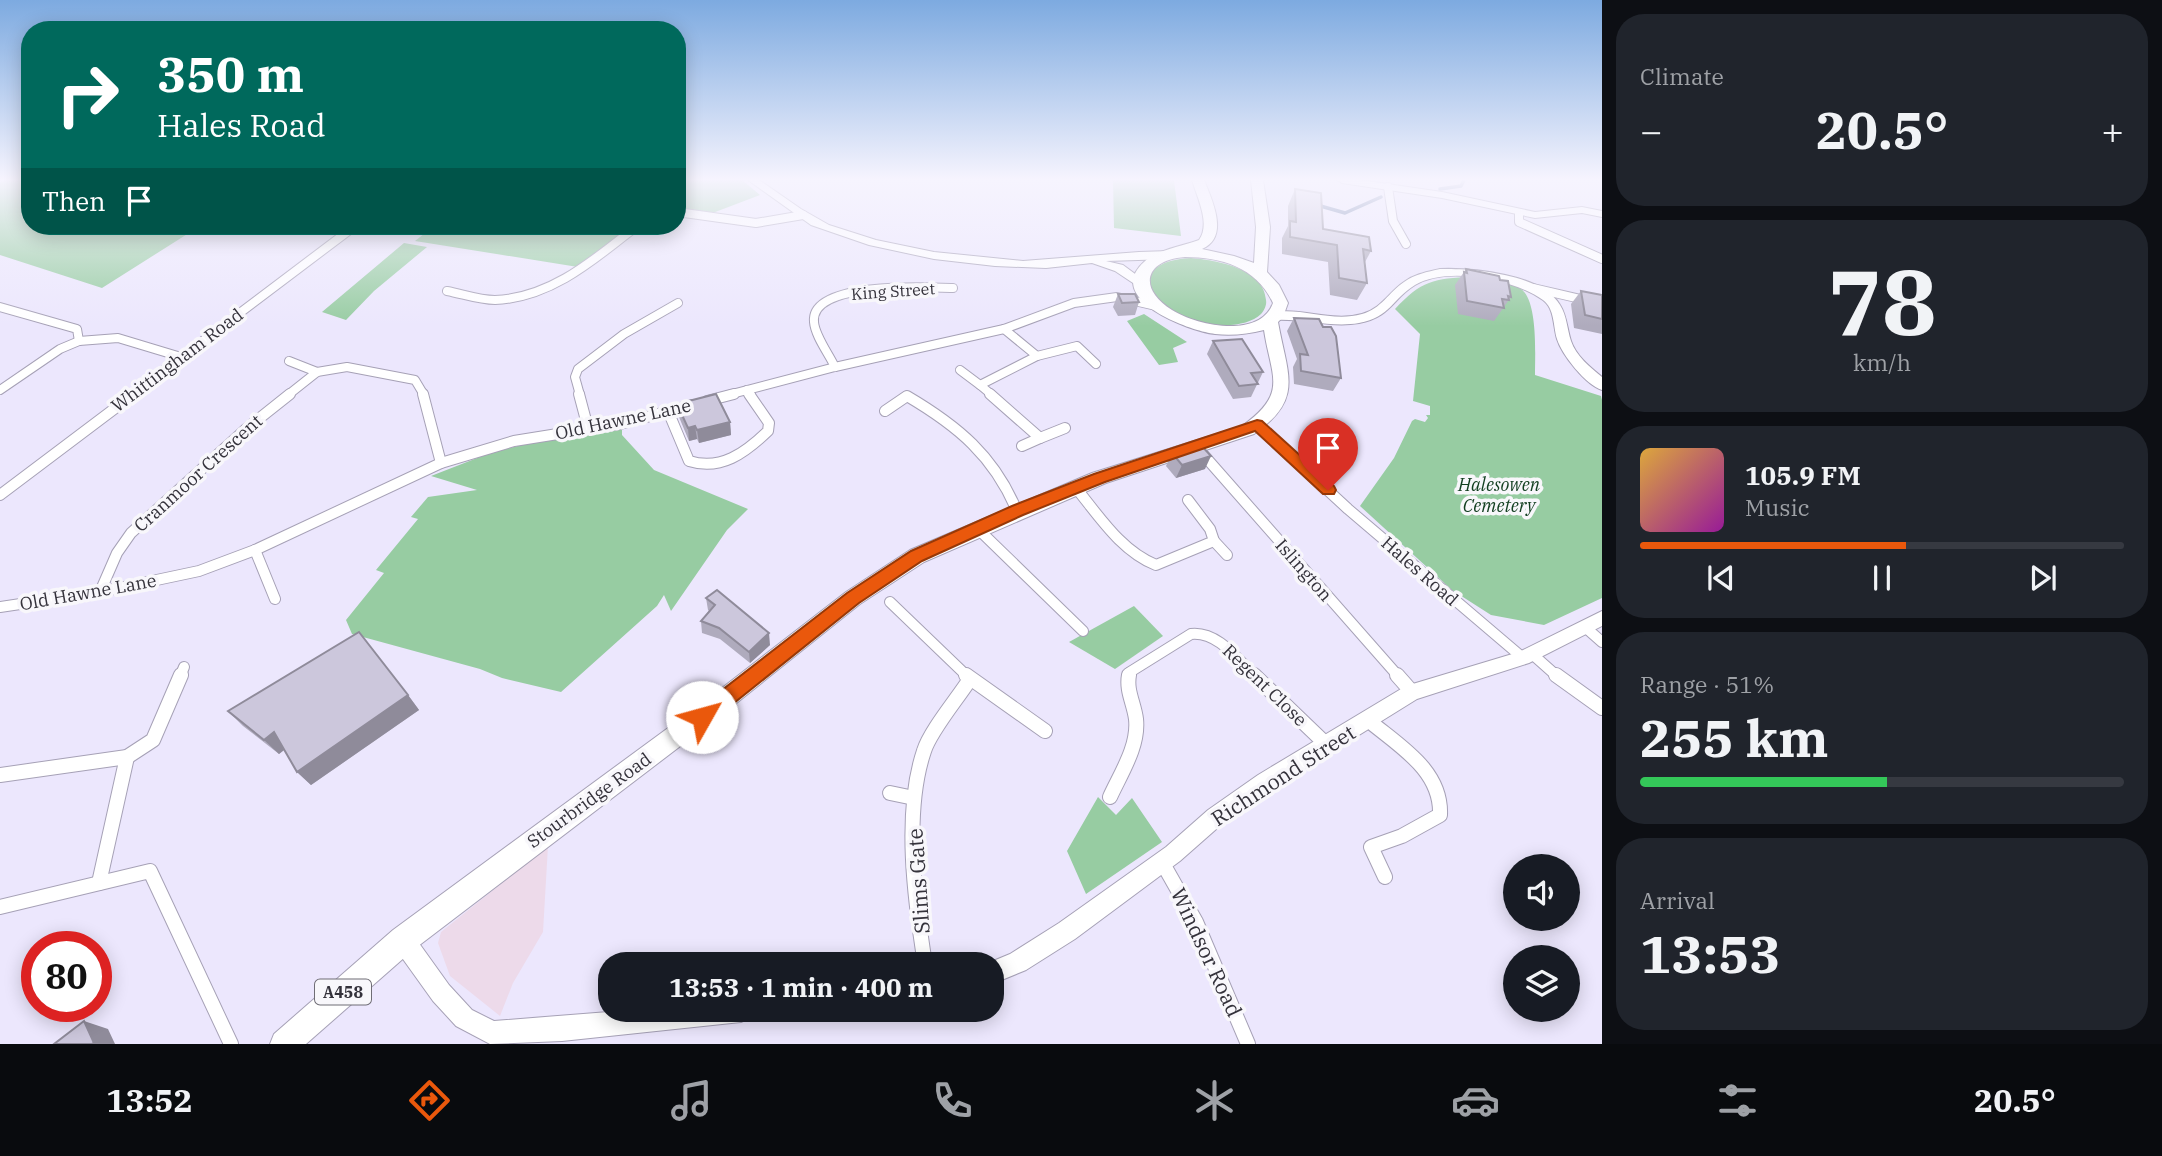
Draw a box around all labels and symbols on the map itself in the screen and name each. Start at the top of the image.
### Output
street label: King Street [850,278,936,304]
street label: Whittingham Road [107,303,248,417]
street label: Old Hawne Lane [553,393,693,445]
street label: Cranmoor Crescent [129,409,267,537]
pin [1298,418,1358,490]
park label: Halesowen Cemetery [1457,473,1541,517]
street label: Hales Road [1377,531,1463,611]
street label: Islington [1271,534,1337,606]
street label: Old Hawne Lane [18,569,158,615]
street label: Regent Close [1218,639,1312,731]
position arrow [665,680,739,754]
street label: Richmond Street [1206,718,1360,832]
street label: Stourbridge Road [522,747,656,853]
street label: Slims Gate [900,827,936,935]
street label: Windsor Road [1165,883,1249,1021]
speed limit sign: 80 [21,931,112,1022]
road number: A458 [315,980,371,1004]

